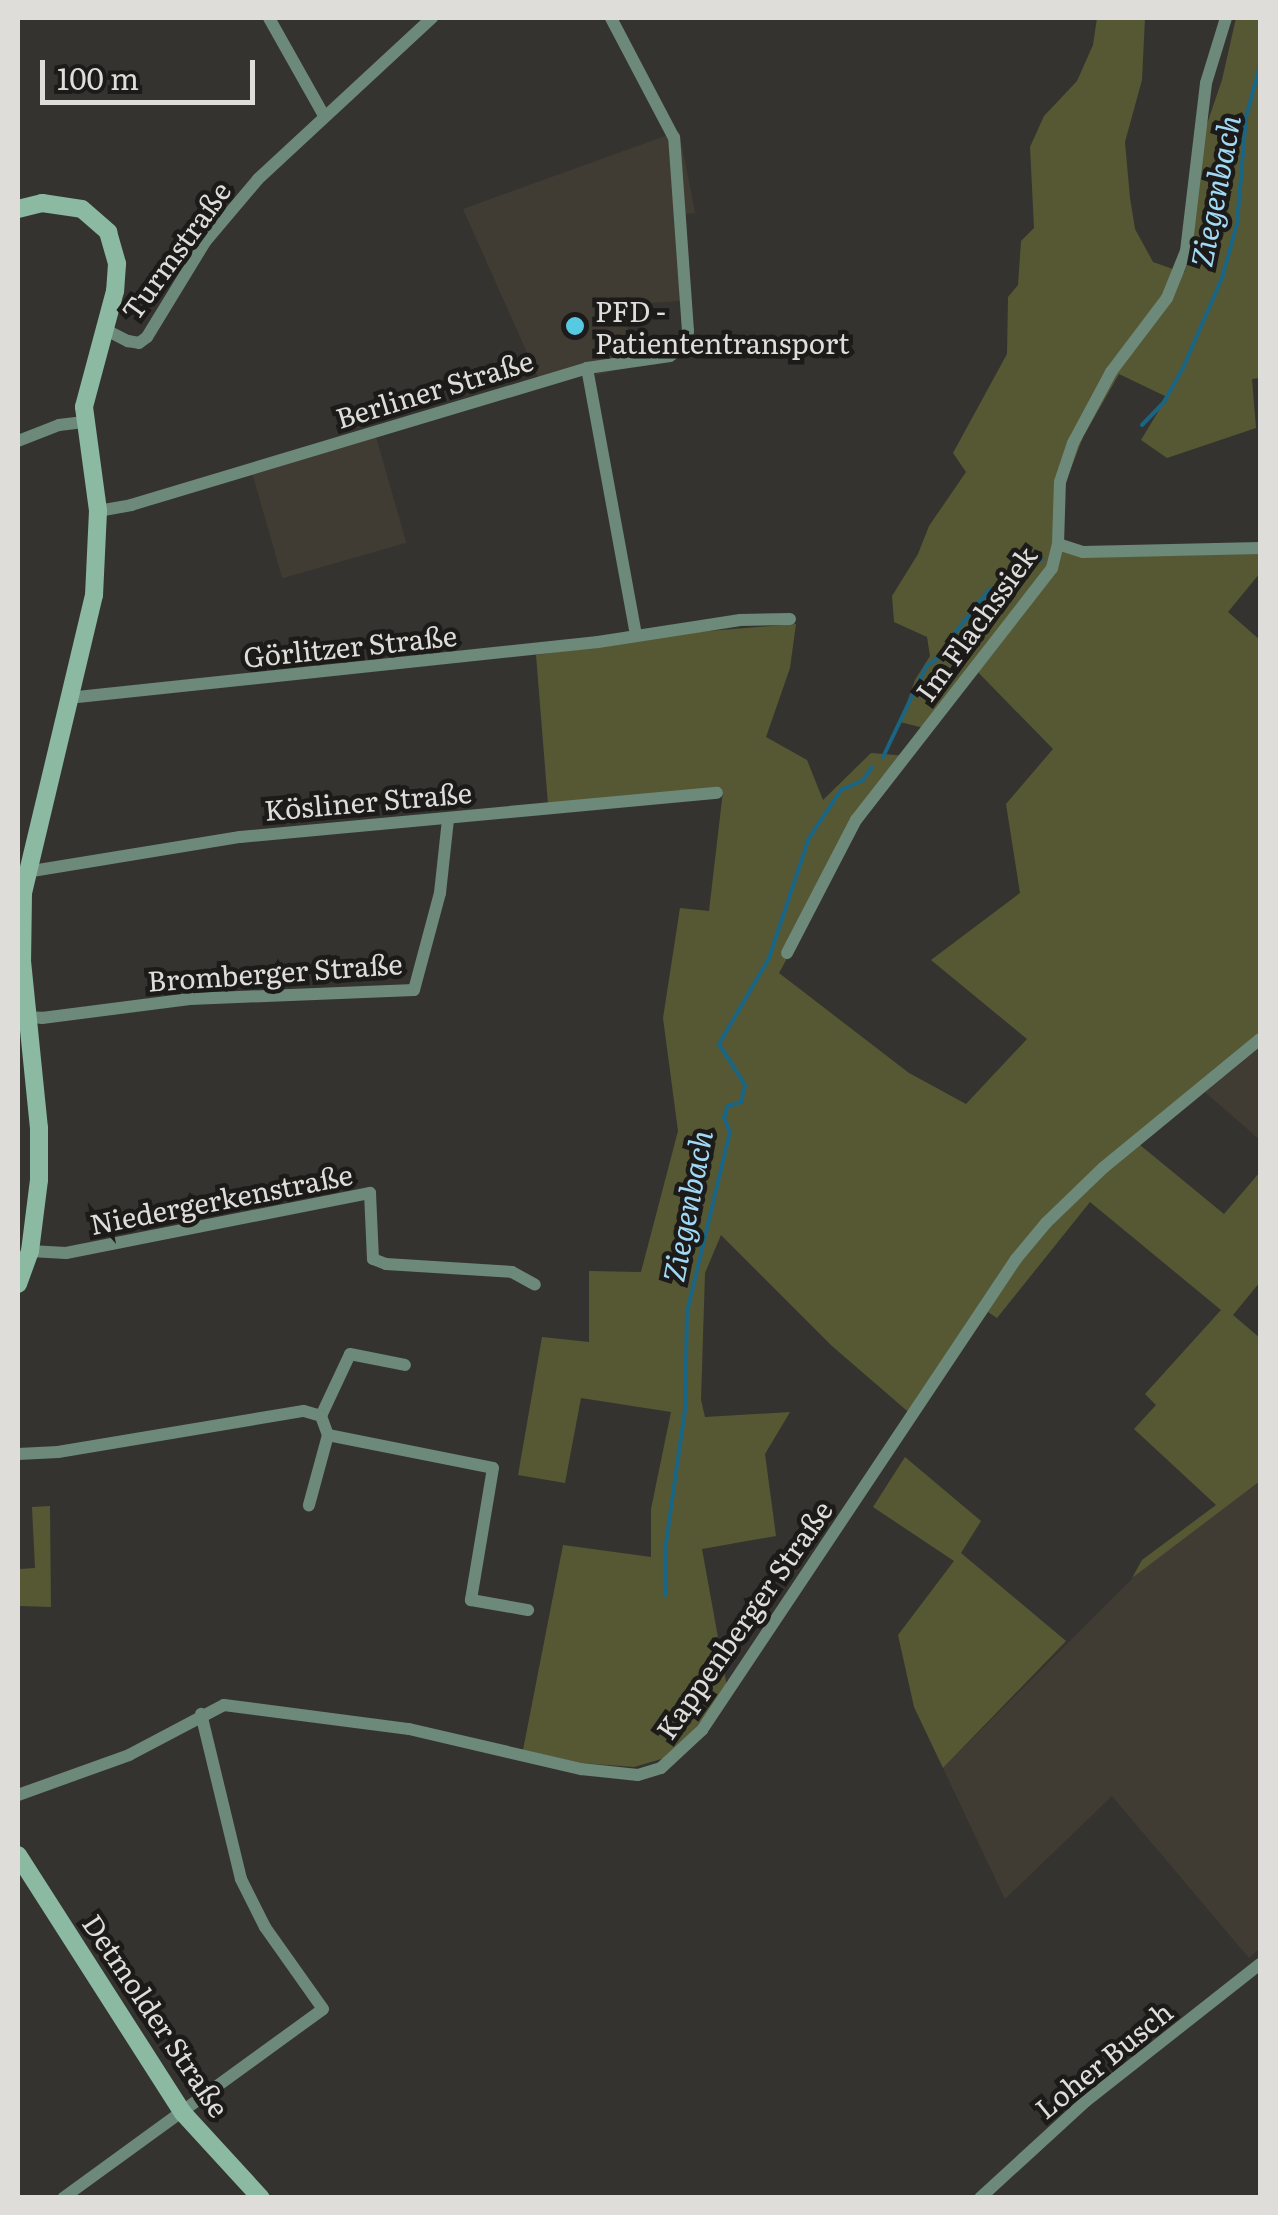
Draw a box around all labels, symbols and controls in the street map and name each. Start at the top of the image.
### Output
scale bar [45,40,260,102]
text: 100 m [57,55,139,99]
water label: Ziegenbach [1182,112,1246,270]
street label: Turmstraße [114,174,236,326]
place label: PFD - Patiententransport [595,293,849,359]
marker: PFD - Patiententransport [564,315,586,337]
street label: Berliner Straße [331,342,537,434]
street label: Im Flachssiek [908,539,1042,707]
street label: Görlitzer Straße [241,617,459,673]
street label: Kösliner Straße [263,774,473,826]
street label: Bromberger Straße [146,945,404,997]
water label: Ziegenbach [654,1127,718,1285]
street label: Niedergerkenstraße [87,1156,355,1240]
street label: Kappenberger Straße [648,1493,838,1745]
street label: Detmolder Straße [77,1907,237,2123]
street label: Loher Busch [1028,1994,1178,2124]

